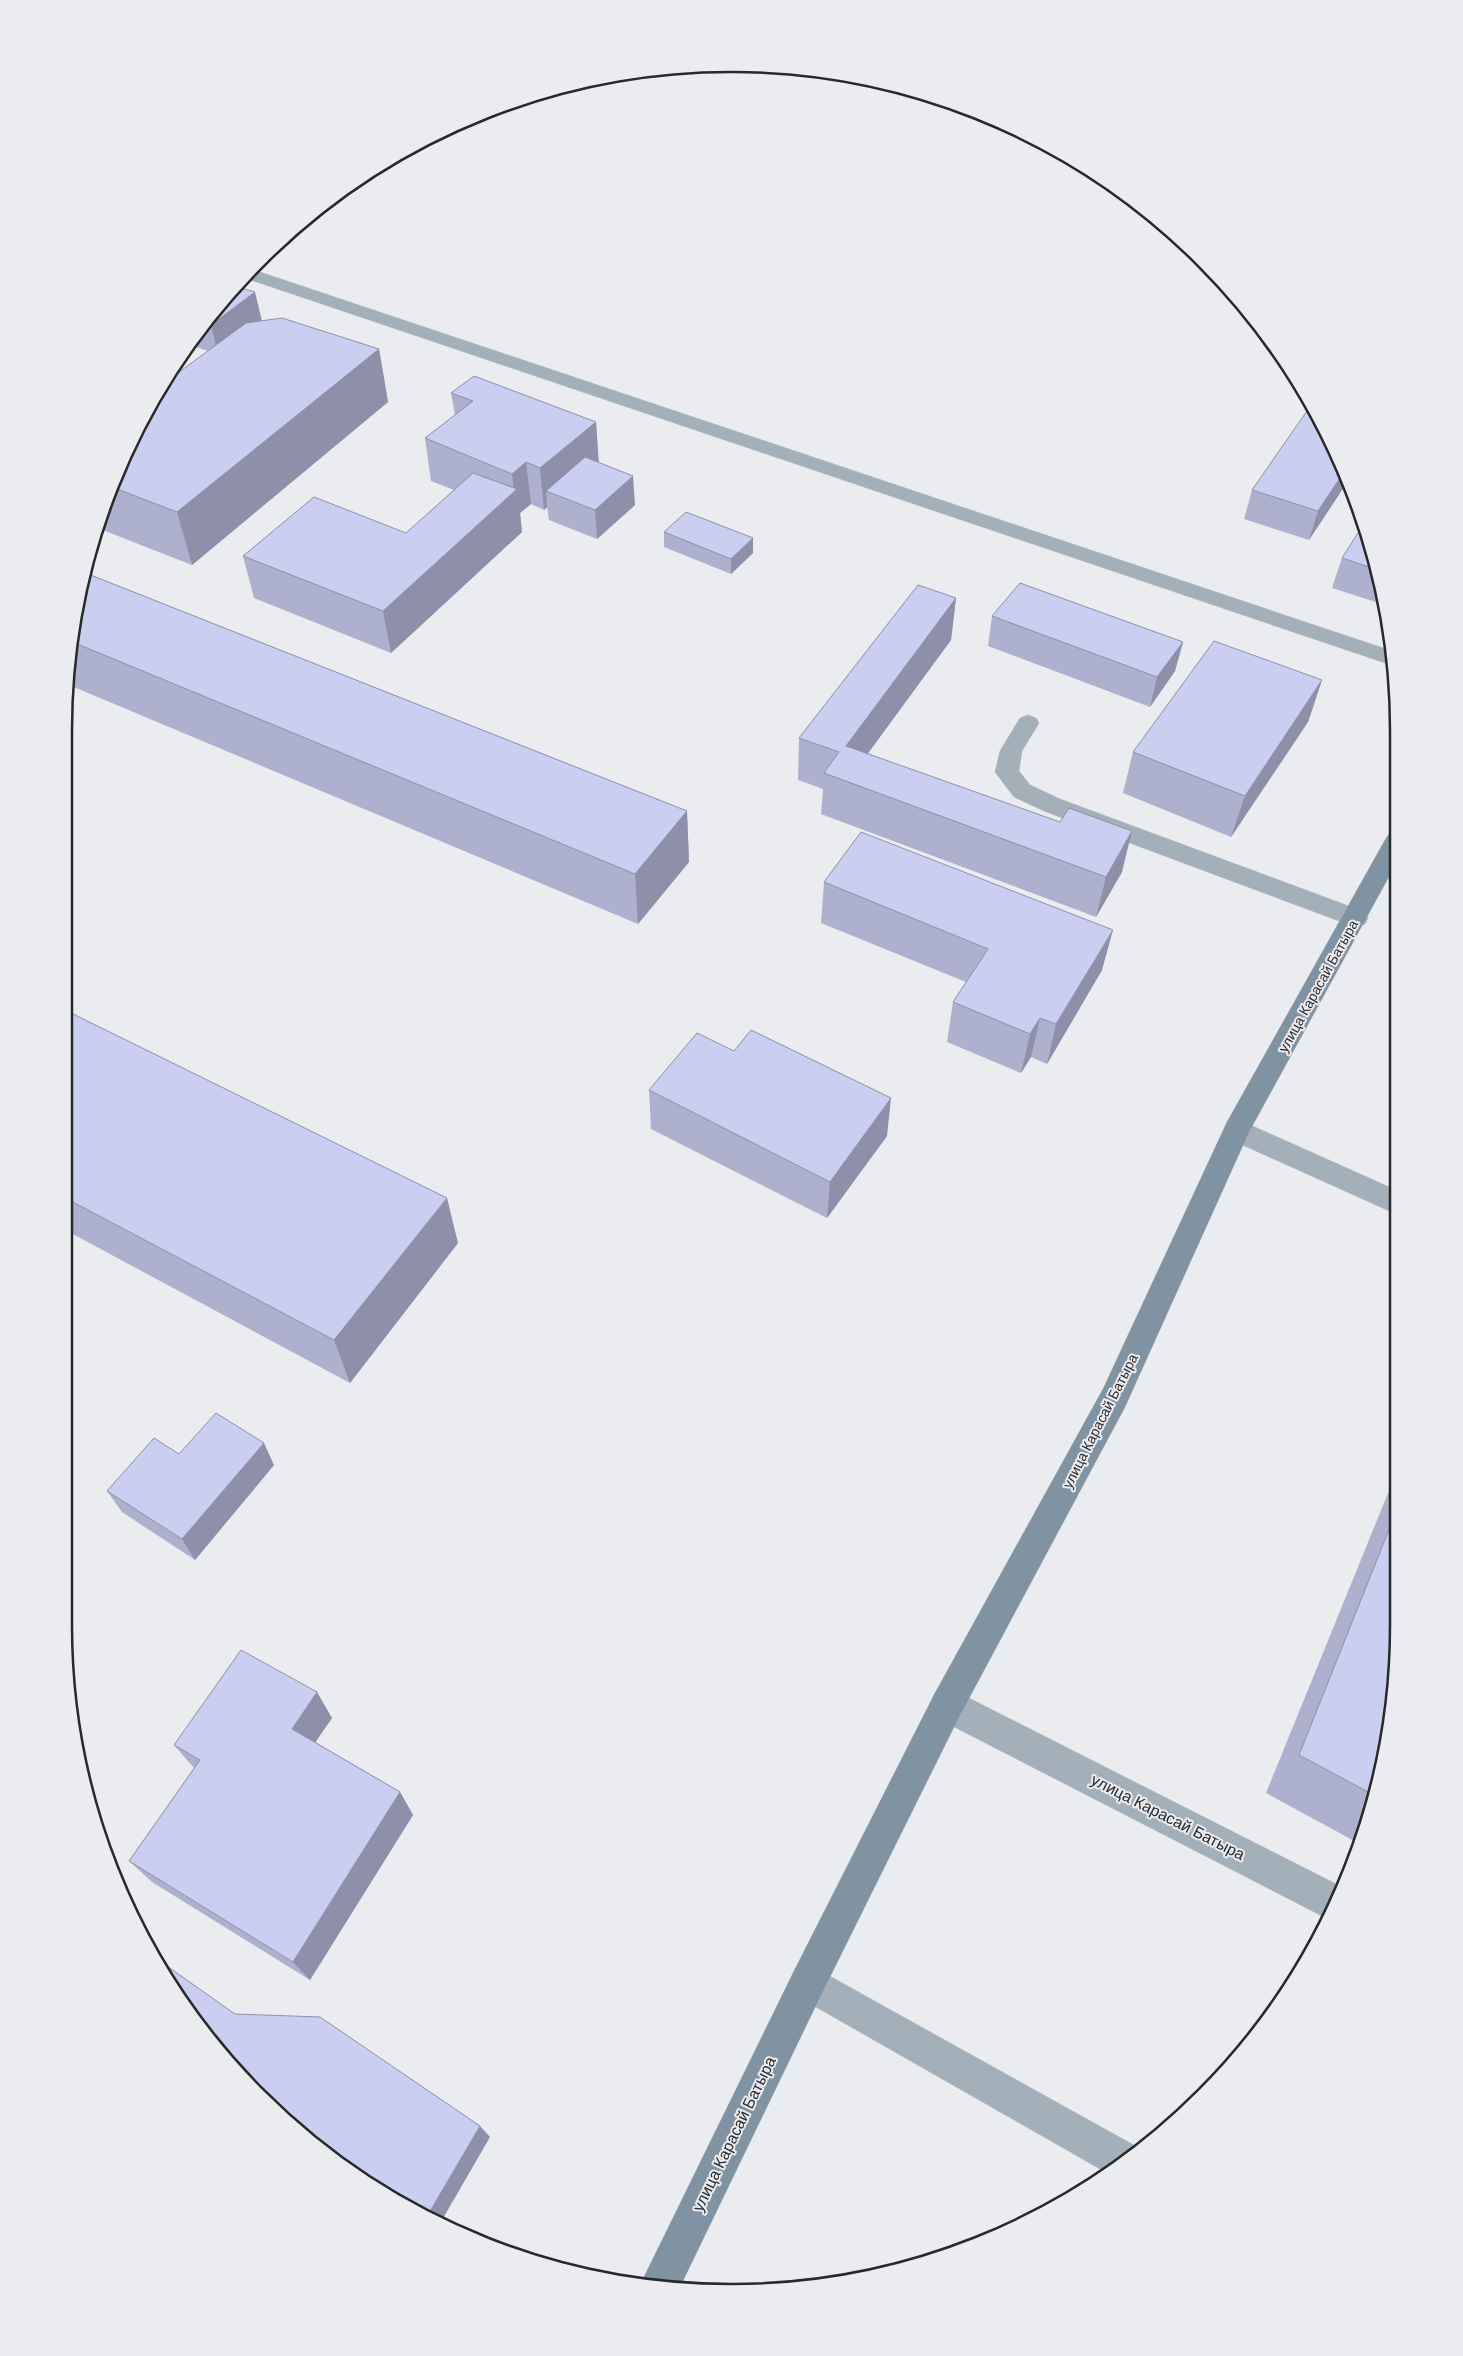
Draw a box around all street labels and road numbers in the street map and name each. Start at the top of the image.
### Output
street label: улица Карасай Батыра [1274,916,1362,1055]
street label: улица Карасай Батыра [1058,1350,1142,1491]
street label: улица Карасай Батыра [1087,1769,1249,1865]
street label: улица Карасай Батыра [687,2053,781,2215]

